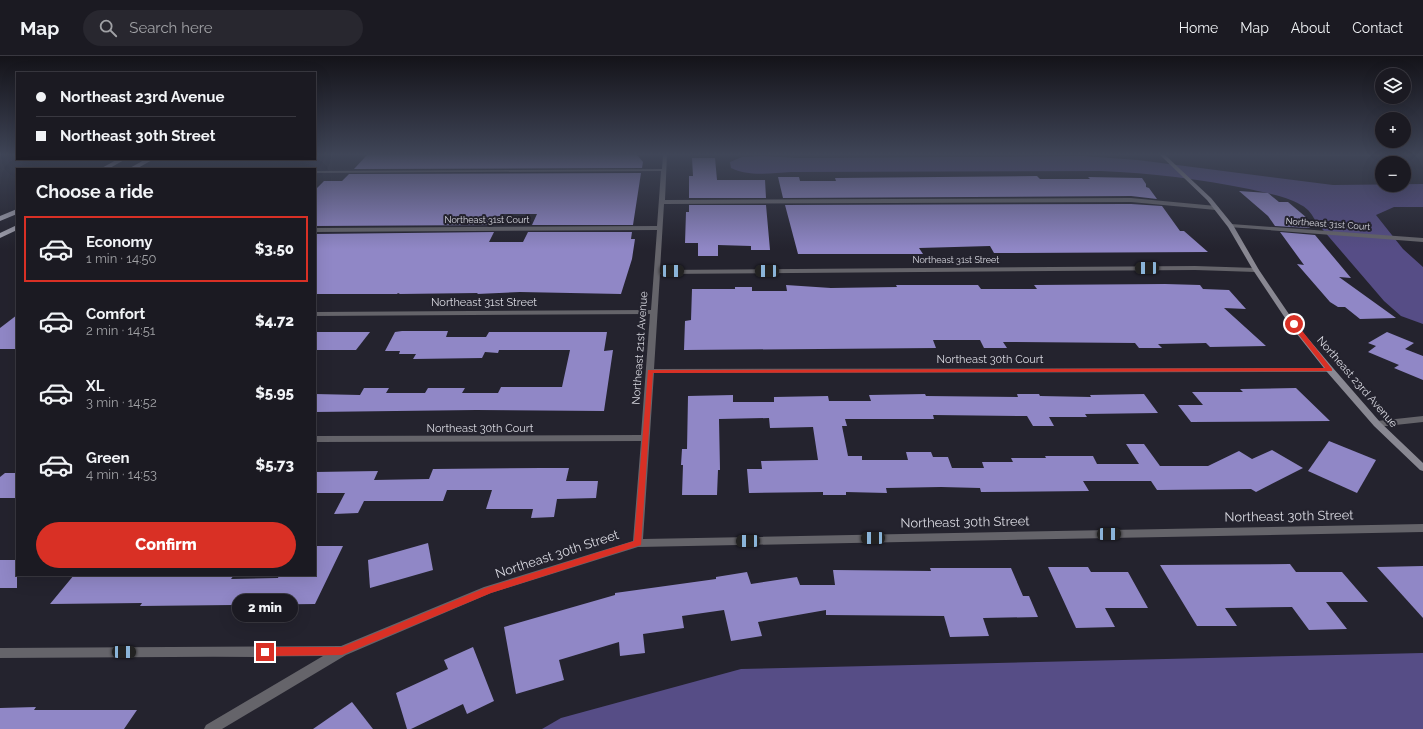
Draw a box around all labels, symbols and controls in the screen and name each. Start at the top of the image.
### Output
search box [83,10,363,46]
text: Map [20,17,59,39]
icon: search [97,17,119,39]
text: Search here [129,19,213,37]
text: Home [1179,20,1218,36]
text: Map [1240,20,1269,36]
text: About [1291,20,1330,36]
text: Contact [1352,20,1403,36]
map controls [1375,68,1411,192]
button: layers [1375,68,1411,104]
text: Northeast 23rd Avenue [60,88,225,106]
button: + [1375,112,1411,148]
text: Northeast 30th Street [60,127,215,145]
button: − [1375,156,1411,192]
text: Choose a ride [36,181,154,202]
street label: Northeast 31st Court [445,215,529,225]
street label: Northeast 31st Court [1285,216,1371,232]
icon: car [38,231,74,267]
text: Economy [86,233,153,251]
text: $3.50 [255,240,294,258]
text: 1 min · 14:50 [86,251,156,266]
street label: Northeast 31st Street [913,255,999,265]
car [1135,262,1159,274]
car [660,265,684,277]
car [755,265,779,277]
street label: Northeast 21st Avenue [630,290,650,405]
street label: Northeast 31st Street [431,296,537,309]
icon: car [38,303,74,339]
text: Comfort [86,305,145,323]
text: $4.72 [255,312,294,330]
route start [1285,315,1303,333]
text: 2 min · 14:51 [86,323,155,338]
street label: Northeast 23rd Avenue [1314,334,1400,431]
street label: Northeast 30th Court [937,353,1044,366]
icon: car [38,375,74,411]
text: XL [86,377,104,395]
text: $5.95 [255,384,294,402]
text: 3 min · 14:52 [86,395,157,410]
street label: Northeast 30th Court [427,422,534,435]
icon: car [38,447,74,483]
text: Green [86,449,130,467]
text: $5.73 [256,456,294,474]
text: 4 min · 14:53 [86,467,157,482]
street label: Northeast 30th Street [1224,507,1354,525]
street label: Northeast 30th Street [900,513,1030,531]
button: Confirm [36,522,296,568]
street label: Northeast 30th Street [493,527,621,581]
car [1097,528,1121,540]
car [861,532,885,544]
car [736,535,760,547]
callout: 2 min [232,594,298,622]
text: 2 min [248,600,282,615]
route end [256,643,274,661]
car [112,646,136,658]

